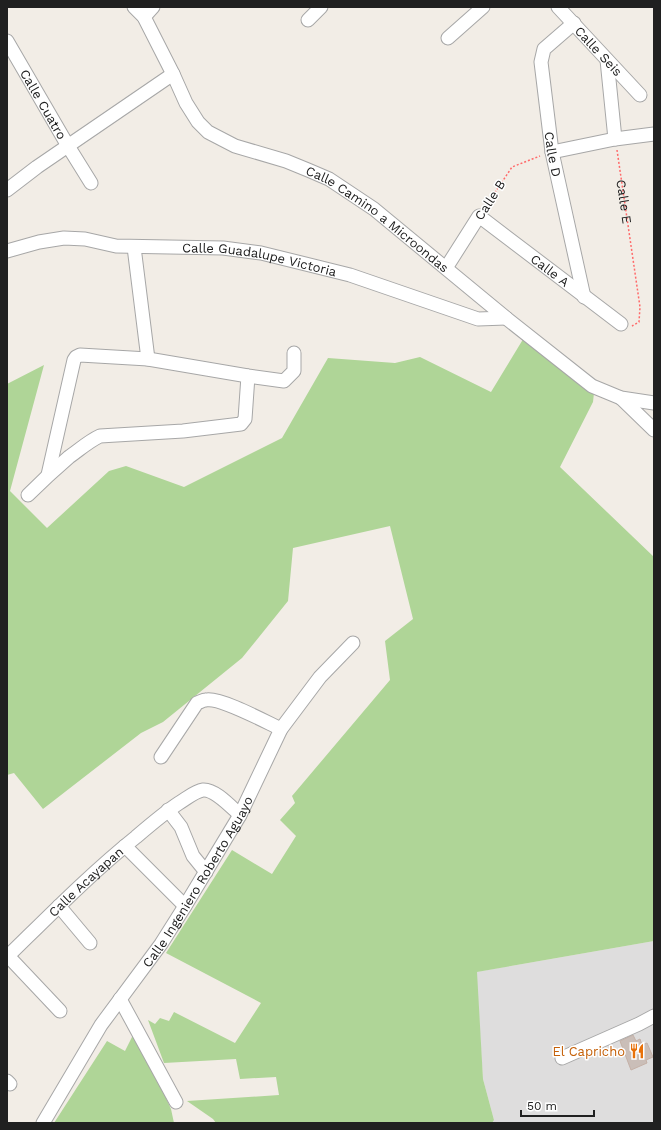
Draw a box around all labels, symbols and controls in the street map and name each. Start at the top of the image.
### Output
street label: Calle Seis [572,23,626,79]
street label: Calle Cuatro [17,66,70,142]
street label: Calle D [542,131,565,178]
street label: Calle Camino a Microondas [304,163,452,275]
street label: Calle B [472,177,508,223]
street label: Calle E [614,178,635,225]
street label: Calle Guadalupe Victoria [182,240,339,279]
street label: Calle A [528,251,573,290]
street label: Calle Ingeniero Roberto Aguayo [139,794,255,970]
street label: Calle Acayapan [45,844,126,920]
restaurant icon: El Capricho [628,1042,646,1060]
place label: El Capricho [552,1044,625,1059]
scale bar [521,1092,594,1118]
text: 50 m [527,1099,557,1113]

